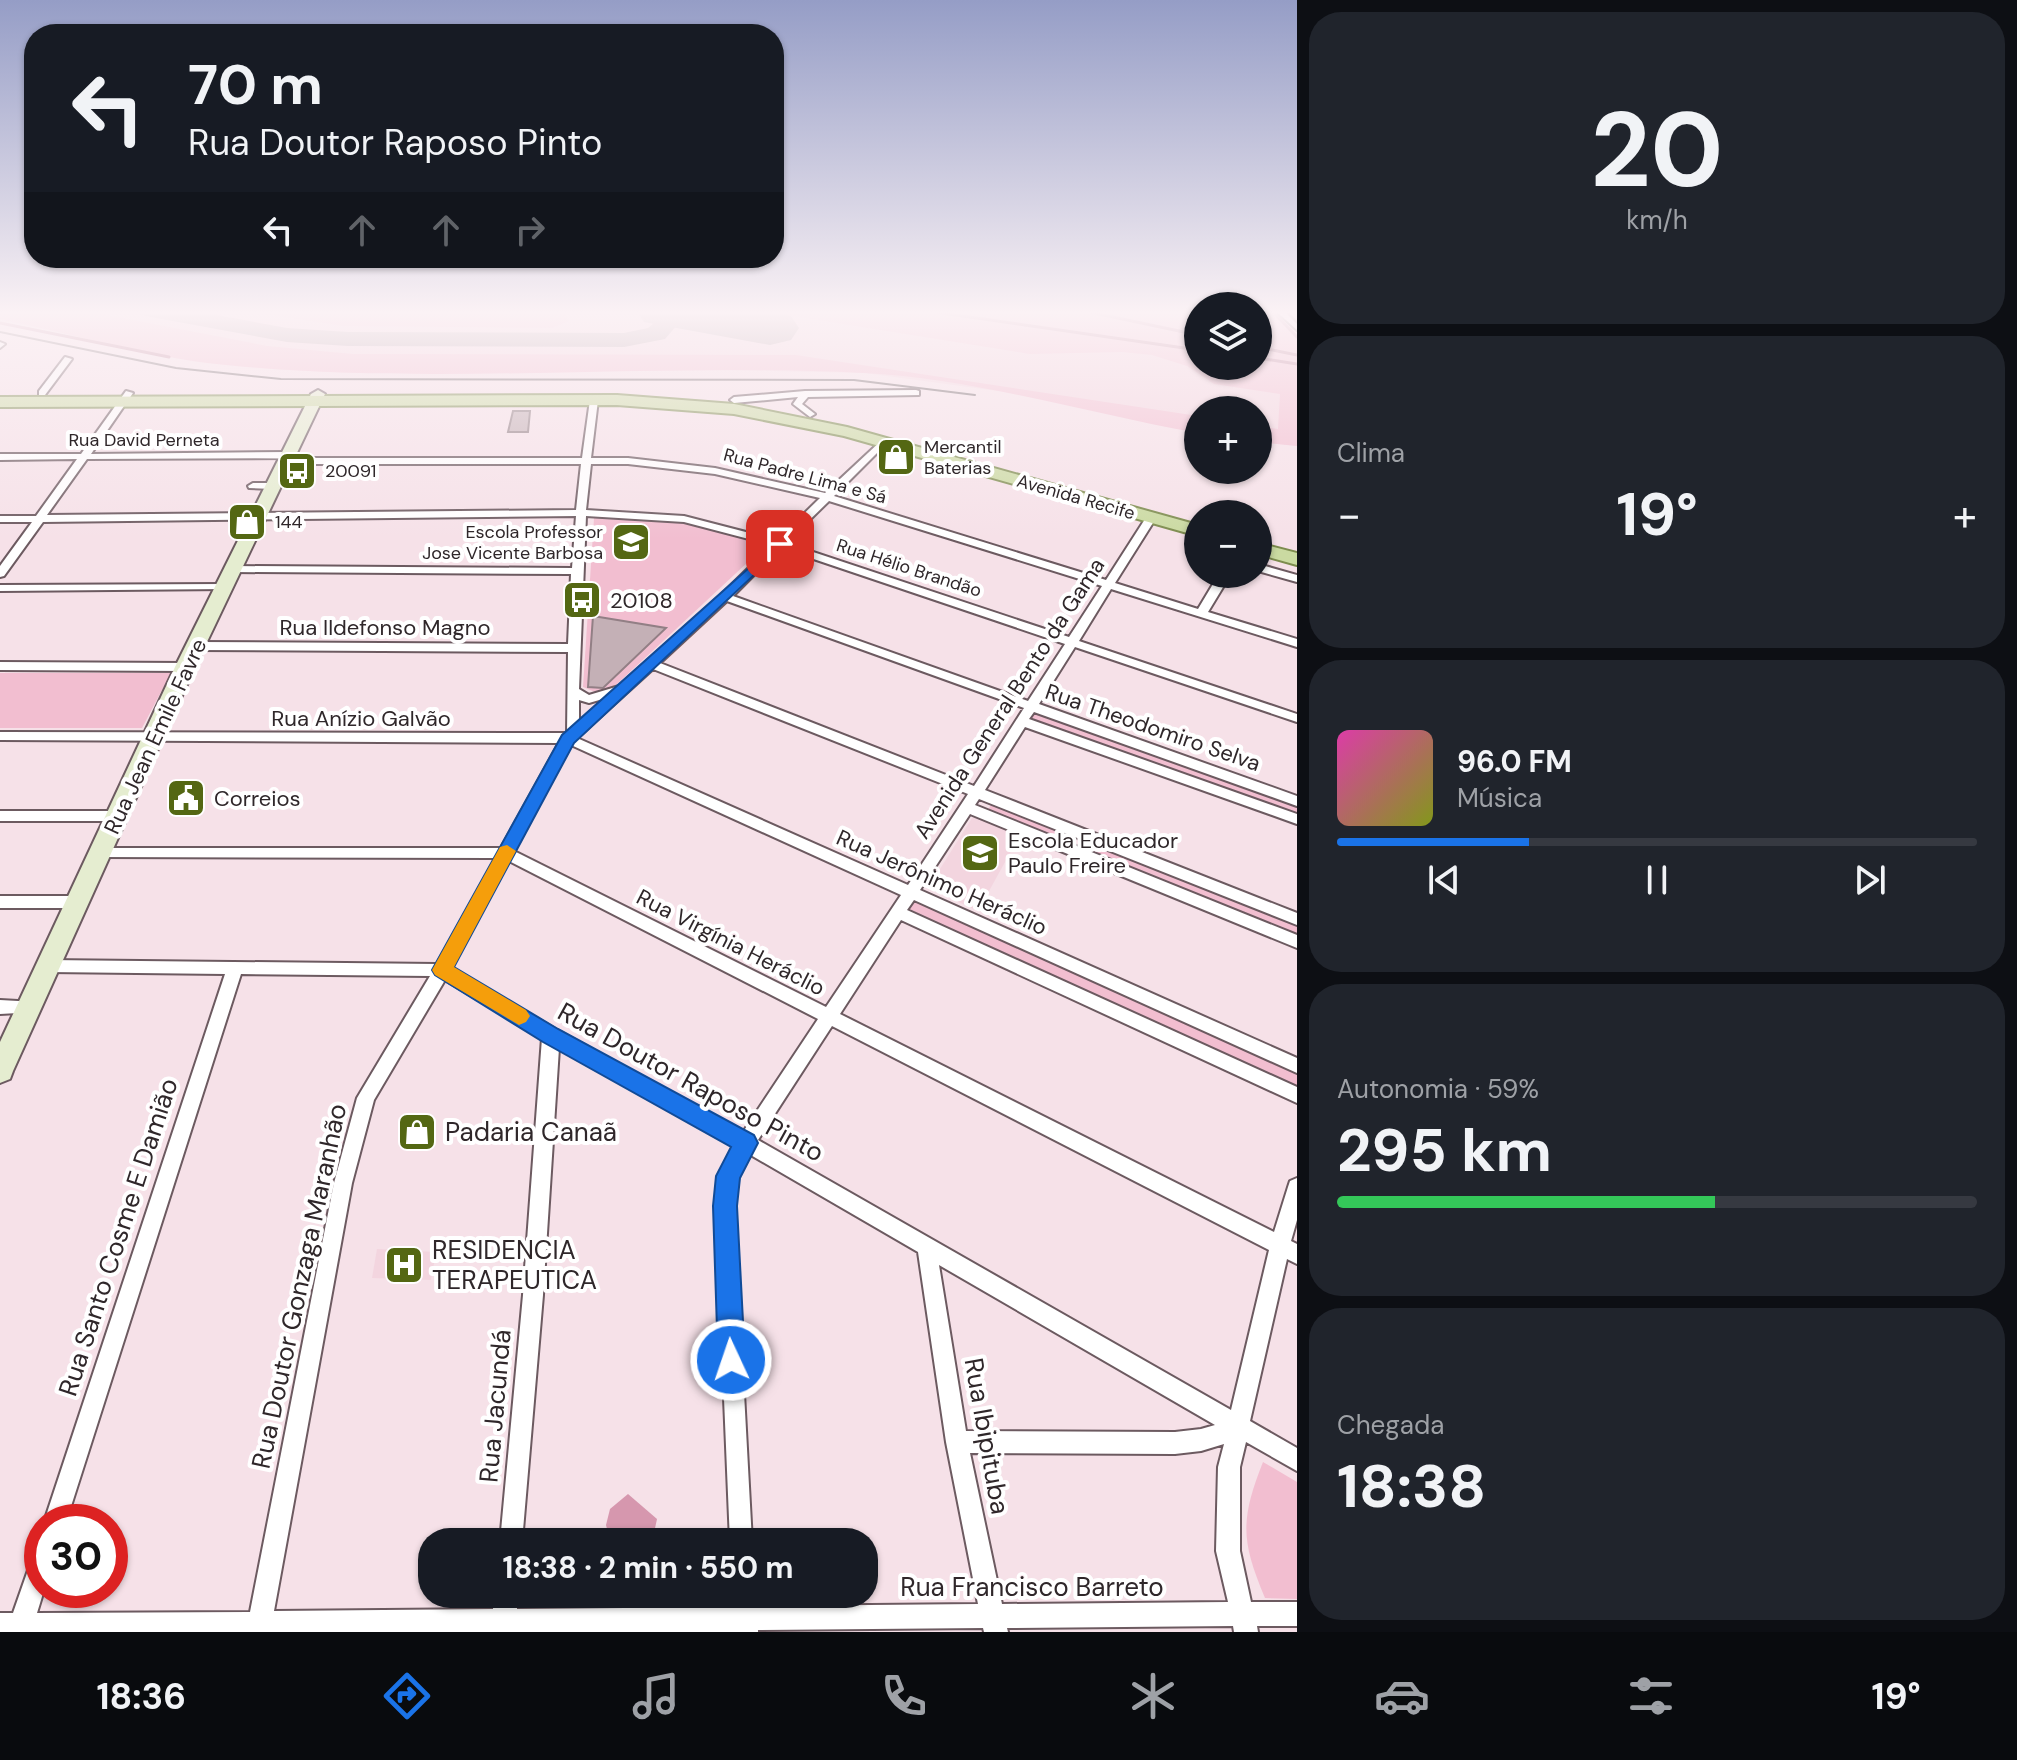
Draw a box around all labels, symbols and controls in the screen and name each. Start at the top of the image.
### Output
text: 70 m [188,48,323,121]
icon: left [56,56,160,160]
text: 20 [1591,83,1723,218]
text: Rua Doutor Raposo Pinto [188,119,602,166]
text: km/h [1626,203,1688,237]
icon: left [256,208,300,252]
icon: ahead [340,208,384,252]
icon: ahead [424,208,468,252]
icon: right [508,208,552,252]
map controls [1184,292,1272,588]
button: layers [1184,292,1272,380]
button: + [1184,396,1272,484]
street label: Rua David Perneta [68,428,220,452]
place label: Mercantil Baterias [924,435,1002,480]
shop icon: Mercantil Baterias [875,436,917,478]
text: Clima [1337,436,1405,470]
street label: Rua Padre Lima e Sá [721,443,889,509]
bus stop icon: 20091 [276,450,318,492]
place label: 20091 [325,459,376,483]
street label: Avenida Recife [1014,469,1138,525]
text: 19° [1616,475,1698,554]
text: − [1337,486,1361,544]
text: + [1953,486,1977,544]
button: − [1184,500,1272,588]
shop icon: 144 [226,501,268,543]
place label: 144 [275,510,303,534]
pin [746,510,814,578]
place label: Escola Professor Jose Vicente Barbosa [422,520,603,565]
school or university icon: Escola Professor Jose Vicente Barbosa [610,521,652,563]
icon: arrive [758,522,802,566]
street label: Rua Hélio Brandão [833,533,985,603]
street label: Avenida General Bento da Gama [908,552,1111,844]
bus stop icon: 20108 [561,579,603,621]
place label: 20108 [610,586,673,615]
street label: Rua Ildefonso Magno [280,613,490,642]
street label: Rua Jean Emile Favre [97,634,213,839]
street label: Rua Theodomiro Selva [1041,677,1264,778]
street label: Rua Anízio Galvão [271,704,451,733]
text: 96.0 FM [1457,742,1572,781]
public building icon: Correios [165,777,207,819]
text: Música [1457,781,1542,815]
place label: Correios [214,784,301,813]
street label: Rua Jerônimo Heráclio [832,823,1052,942]
place label: Escola Educador Paulo Freire [1008,826,1178,880]
school or university icon: Escola Educador Paulo Freire [959,832,1001,874]
icon: previous [1422,858,1466,902]
icon: pause [1635,858,1679,902]
icon: next [1848,858,1892,902]
street label: Rua Virgínia Heráclio [632,882,830,1003]
street label: Rua Doutor Raposo Pinto [552,995,830,1169]
text: Autonomia · 59% [1337,1072,1539,1106]
street label: Rua Santo Cosme E Damião [50,1074,186,1400]
street label: Rua Doutor Gonzaga Maranhão [244,1100,354,1472]
shop icon: Padaria Canaã [396,1111,438,1153]
text: 295 km [1337,1111,1552,1190]
place label: Padaria Canaã [445,1115,617,1149]
place label: RESIDENCIA TERAPEUTICA [432,1233,597,1297]
hospital icon: RESIDENCIA TERAPEUTICA [383,1244,425,1286]
position arrow [689,1318,773,1402]
street label: Rua Jacundá [471,1328,519,1484]
street label: Rua Ibipituba [957,1355,1017,1517]
text: Chegada [1337,1408,1444,1442]
text: 18:38 [1337,1447,1486,1526]
speed limit sign: 30 [24,1504,128,1608]
text: 18:38 · 2 min · 550 m [503,1548,793,1587]
street label: Rua Francisco Barreto [900,1570,1164,1604]
icon: directions [379,1668,435,1724]
icon: music [628,1668,684,1724]
icon: phone [876,1668,932,1724]
icon: climate [1125,1668,1181,1724]
icon: car [1374,1668,1430,1724]
icon: filters [1623,1668,1679,1724]
text: 18:36 [96,1673,186,1720]
text: 19° [1872,1673,1921,1720]

